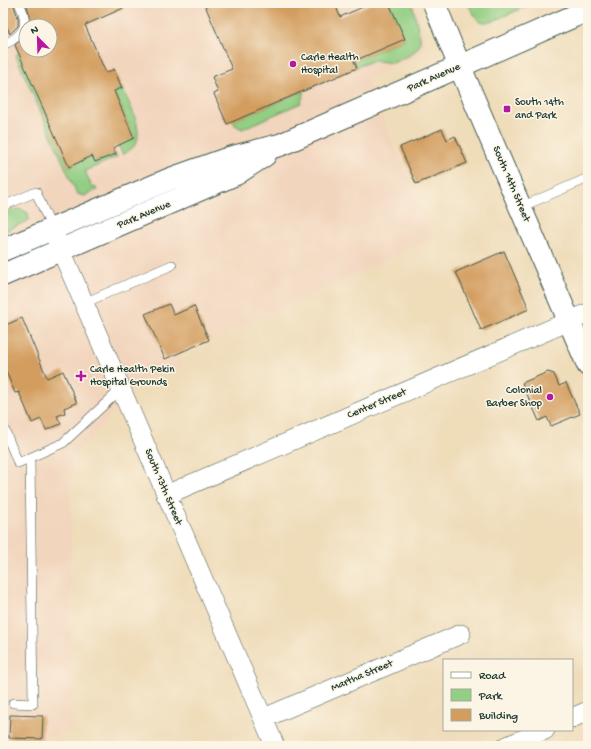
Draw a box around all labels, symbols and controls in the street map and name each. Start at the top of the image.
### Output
north arrow [18,18,58,58]
text: N [29,24,41,38]
place label: Carle Health Hospital [301,52,359,77]
marker: Carle Health Hospital [288,59,298,69]
street label: Park Avenue [405,61,463,95]
place label: South 14th and Park [515,97,564,122]
marker: South 14th and Park [502,104,512,114]
street label: South 14th Street [490,144,533,225]
street label: Park Avenue [115,198,173,232]
place label: Carle Health Pekin Hospital Grounds [90,364,175,389]
marker: Carle Health Pekin Hospital Grounds [75,370,87,382]
place label: Colonial Barber Shop [485,385,543,410]
street label: Center Street [346,386,410,422]
marker: Colonial Barber Shop [545,392,555,402]
street label: South 13th Street [142,447,185,528]
street label: Martha Street [329,657,396,694]
legend [443,659,573,731]
text: Road [479,670,506,684]
text: Park [478,690,504,704]
text: Building [478,710,518,724]

